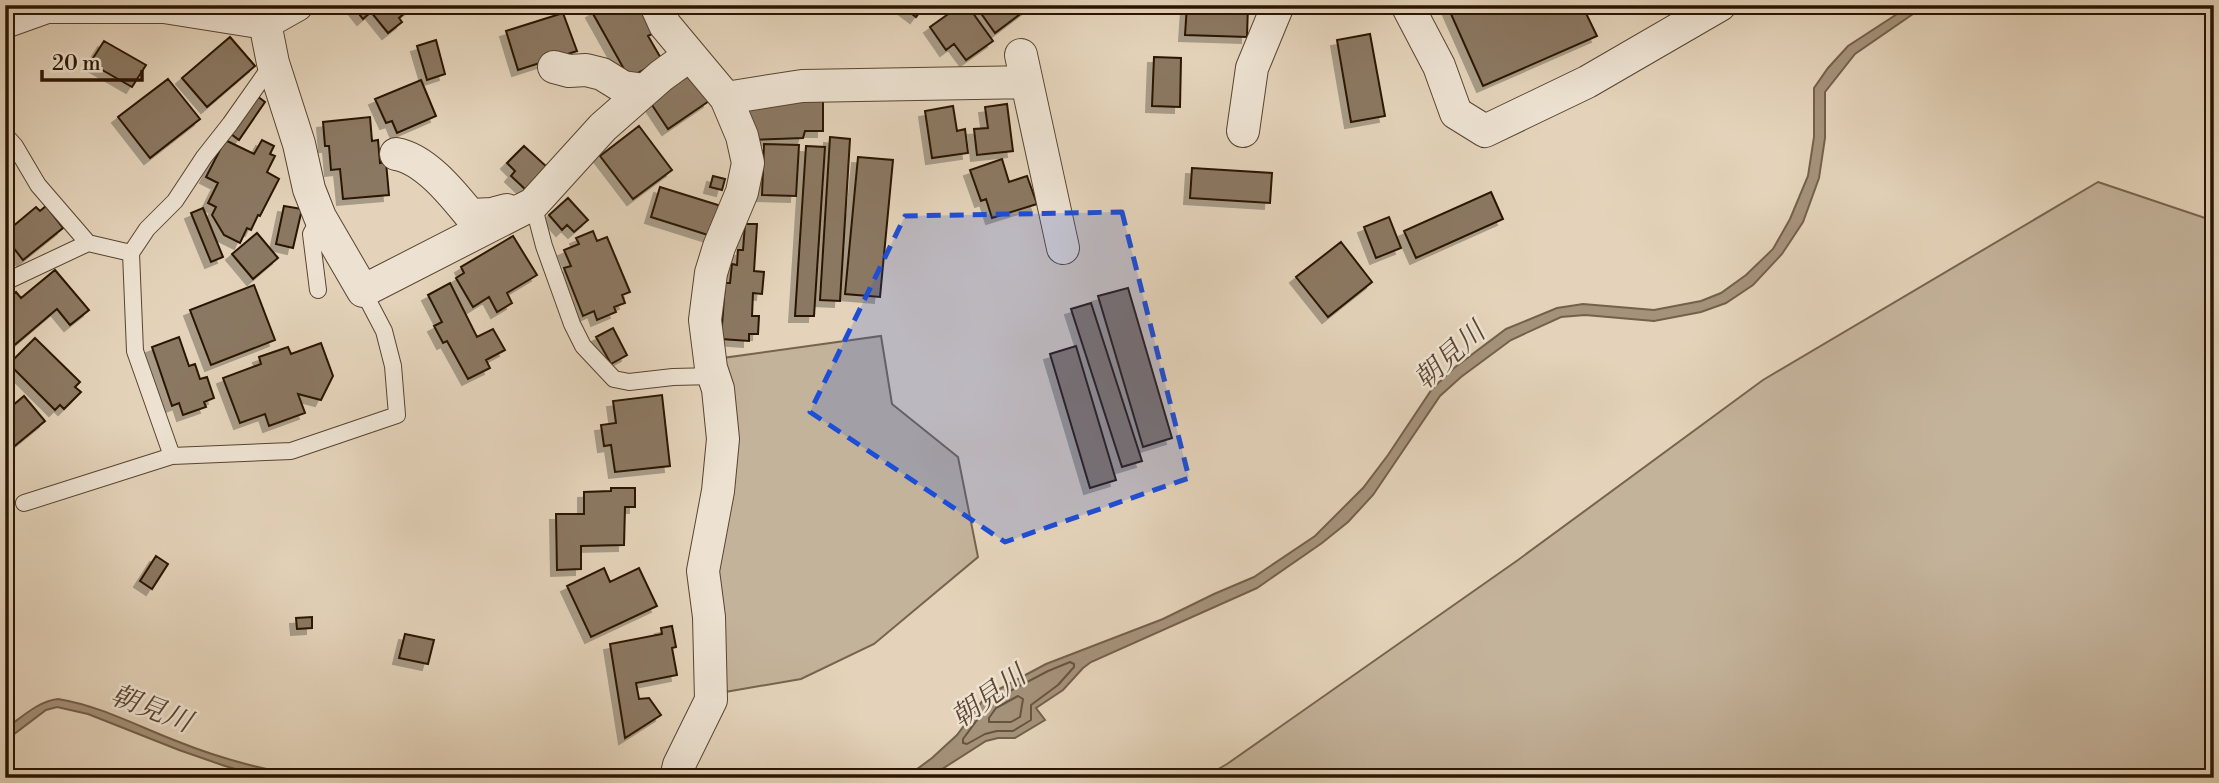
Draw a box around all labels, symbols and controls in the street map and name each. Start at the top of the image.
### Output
scale bar [42,38,142,82]
text: 20 m [52,51,101,77]
water label: 朝見川 [1407,313,1495,397]
water label: 朝見川 [945,656,1036,736]
water label: 朝見川 [106,678,199,741]

